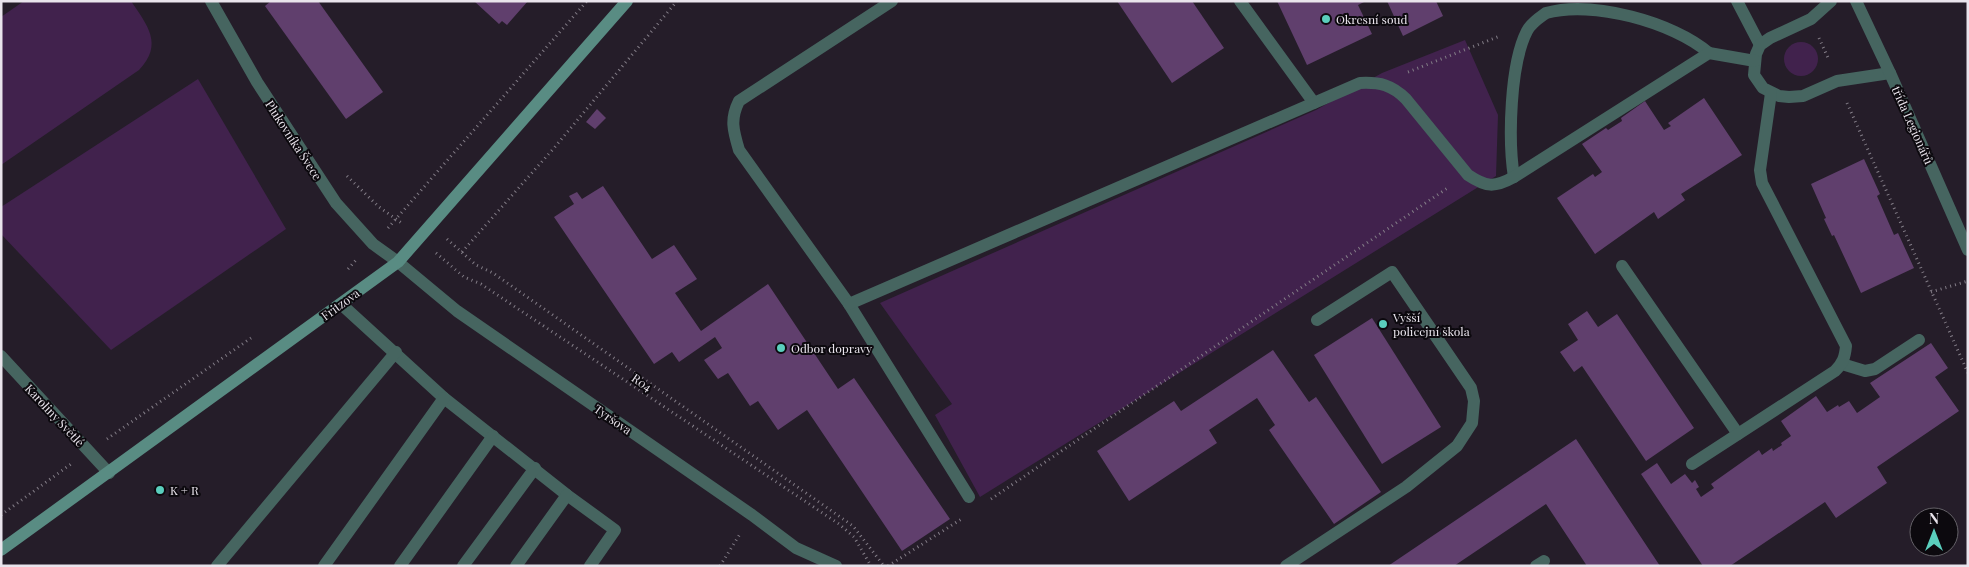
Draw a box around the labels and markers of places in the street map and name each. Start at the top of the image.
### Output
place label: Okresní soud [1336,11,1407,27]
marker: Okresní soud [1320,13,1332,25]
place label: Vyšší policejní škola [1392,309,1470,339]
marker: Vyšší policejní škola [1377,318,1389,330]
place label: Odbor dopravy [791,340,872,356]
marker: Odbor dopravy [775,342,787,354]
place label: K + R [170,482,199,498]
marker: K + R [154,484,166,496]

